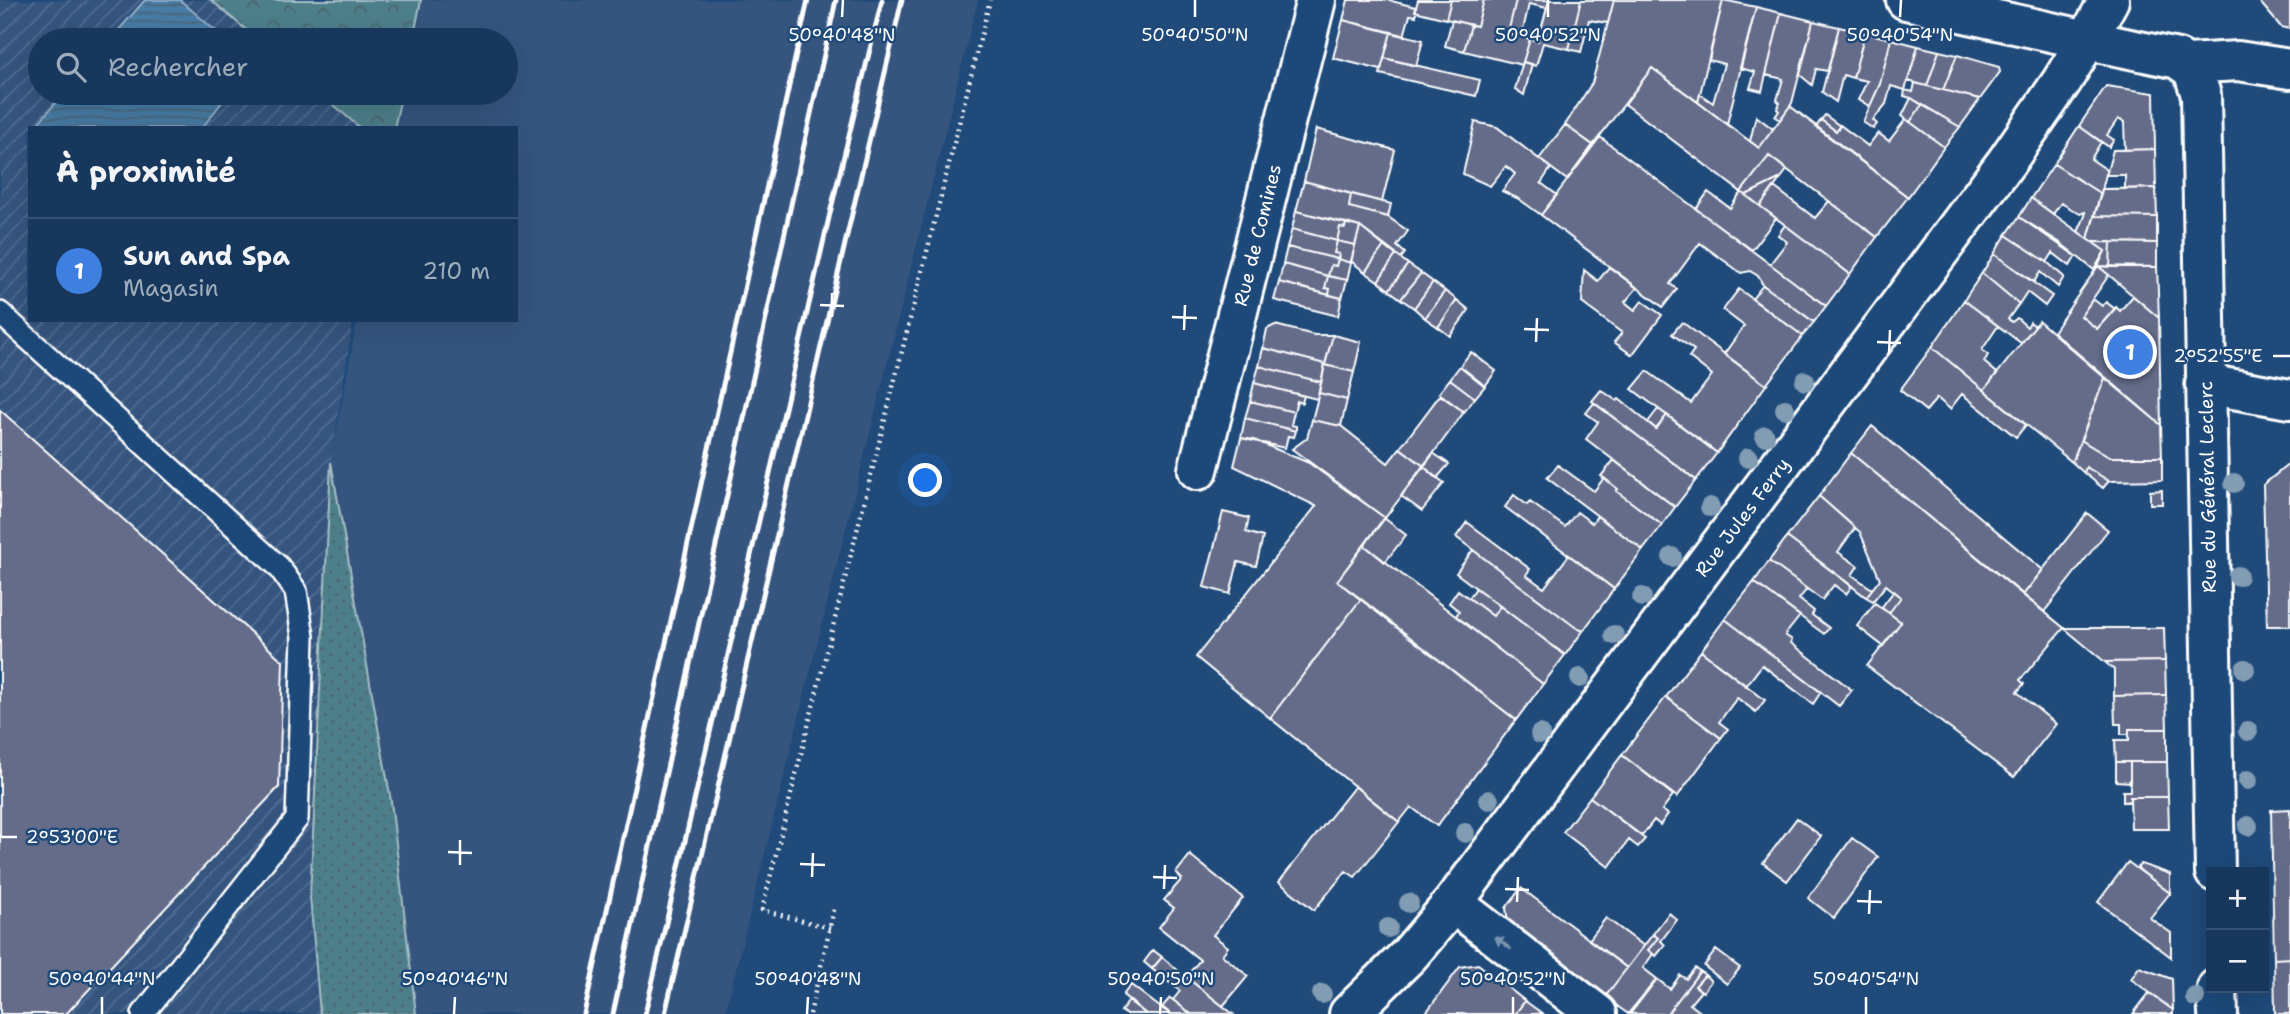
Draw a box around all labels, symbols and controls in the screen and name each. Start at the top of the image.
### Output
text: 50°40'48"N [788,23,896,47]
text: 50°40'50"N [1141,23,1249,47]
text: 50°40'52"N [1495,23,1601,47]
text: 50°40'54"N [1847,23,1953,47]
search box [28,28,518,105]
icon: search [52,48,90,86]
text: Rechercher [108,49,248,84]
text: À proximité [56,151,236,192]
street label: Rue de Comines [1228,162,1287,309]
text: Sun and Spa [123,238,290,273]
text: 1 [74,256,84,286]
text: 210 m [422,256,490,286]
text: Magasin [123,273,219,303]
pin: 1 [2107,326,2153,378]
text: 2°52'55"E [2174,344,2262,368]
street label: Rue du Général Leclerc [2193,381,2222,593]
street label: Rue Jules Ferry [1689,453,1795,582]
your location [908,463,942,497]
text: 2°53'00"E [26,825,118,849]
map controls [2206,867,2269,993]
button: + [2206,867,2269,930]
button: − [2206,930,2269,993]
one-way arrow [1495,935,1513,950]
text: 50°40'44"N [48,967,156,991]
text: 50°40'46"N [402,967,508,991]
text: 50°40'48"N [754,967,862,991]
text: 50°40'50"N [1107,967,1215,991]
text: 50°40'52"N [1460,967,1566,991]
text: 50°40'54"N [1813,967,1919,991]

